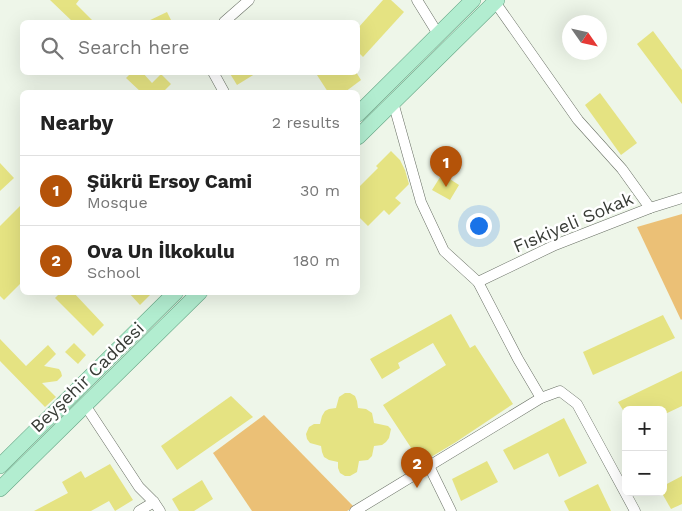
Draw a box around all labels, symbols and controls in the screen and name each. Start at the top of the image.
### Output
north arrow [562,15,607,60]
search box [20,20,360,75]
icon: search [38,34,66,62]
text: Search here [78,36,189,59]
text: Nearby [40,110,113,135]
text: 2 results [272,113,340,132]
pin: 1 [430,146,462,187]
text: Şükrü Ersoy Cami [87,170,252,193]
text: 1 [53,181,59,200]
text: 30 m [300,181,340,200]
street label: Fıskiyeli Sokak [510,187,636,257]
text: Mosque [87,193,148,212]
your location [466,213,492,239]
text: Ova Un İlkokulu [87,240,235,263]
text: 2 [51,251,61,270]
text: 180 m [293,251,340,270]
text: School [87,263,140,282]
street label: Beyşehir Caddesi [26,318,148,436]
map controls [622,406,667,496]
button: + [622,406,667,451]
pin: 2 [401,447,433,488]
button: − [622,451,667,496]

